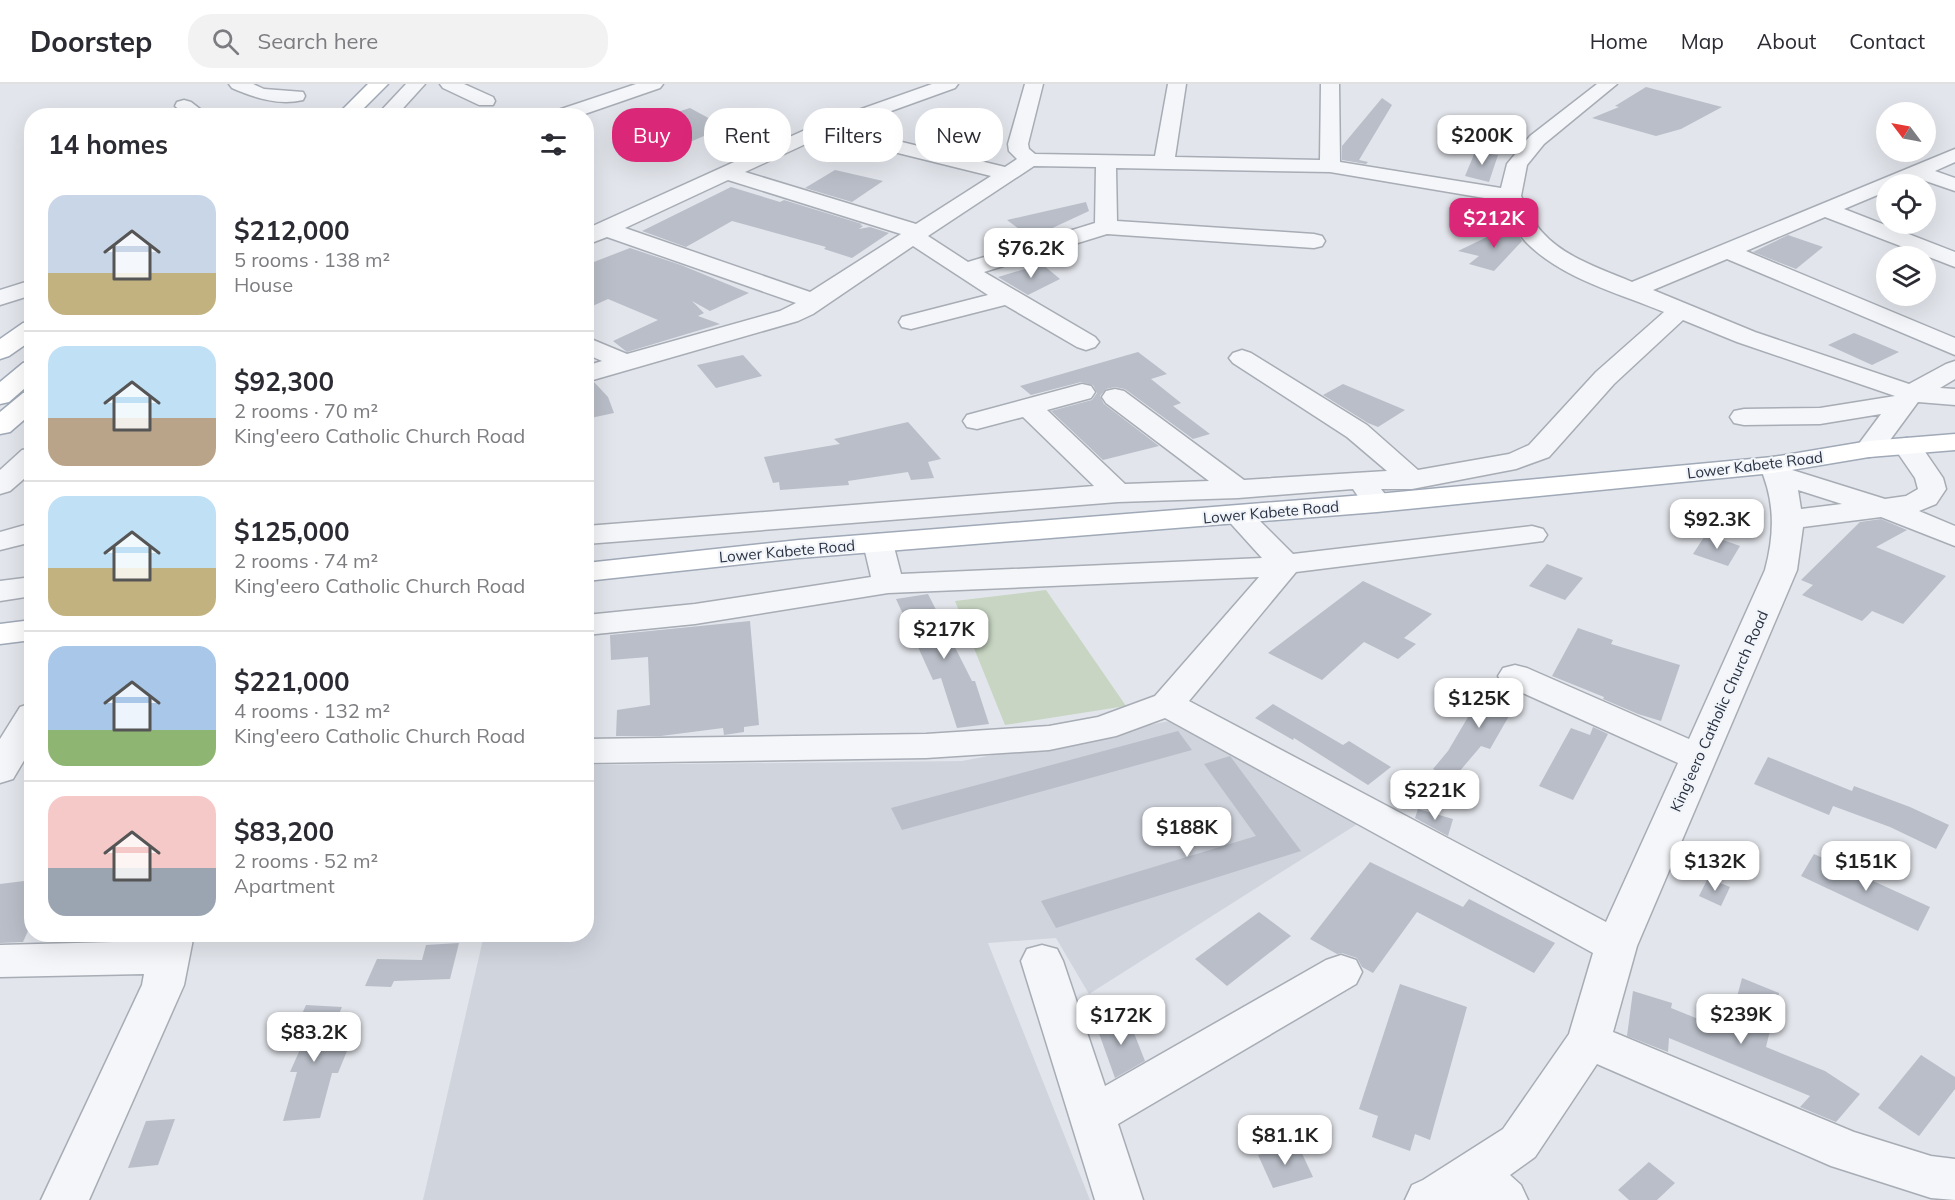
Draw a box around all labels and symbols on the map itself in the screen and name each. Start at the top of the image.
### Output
north arrow [1876,102,1936,162]
pin: $200K [1440,115,1524,166]
pin: $212K [1452,198,1536,249]
pin: $76.2K [982,228,1080,279]
street label: Lower Kabete Road [1686,447,1824,483]
street label: Lower Kabete Road [1202,497,1340,527]
pin: $92.3K [1668,499,1766,550]
street label: Lower Kabete Road [718,536,856,566]
street label: King'eero Catholic Church Road [1666,607,1772,815]
pin: $217K [902,609,986,660]
pin: $125K [1437,678,1521,729]
pin: $221K [1393,770,1477,821]
pin: $188K [1145,807,1229,858]
pin: $132K [1673,841,1757,892]
pin: $151K [1824,841,1908,892]
pin: $239K [1699,994,1783,1045]
pin: $172K [1079,995,1163,1046]
pin: $83.2K [265,1012,363,1063]
pin: $81.1K [1236,1115,1334,1166]

